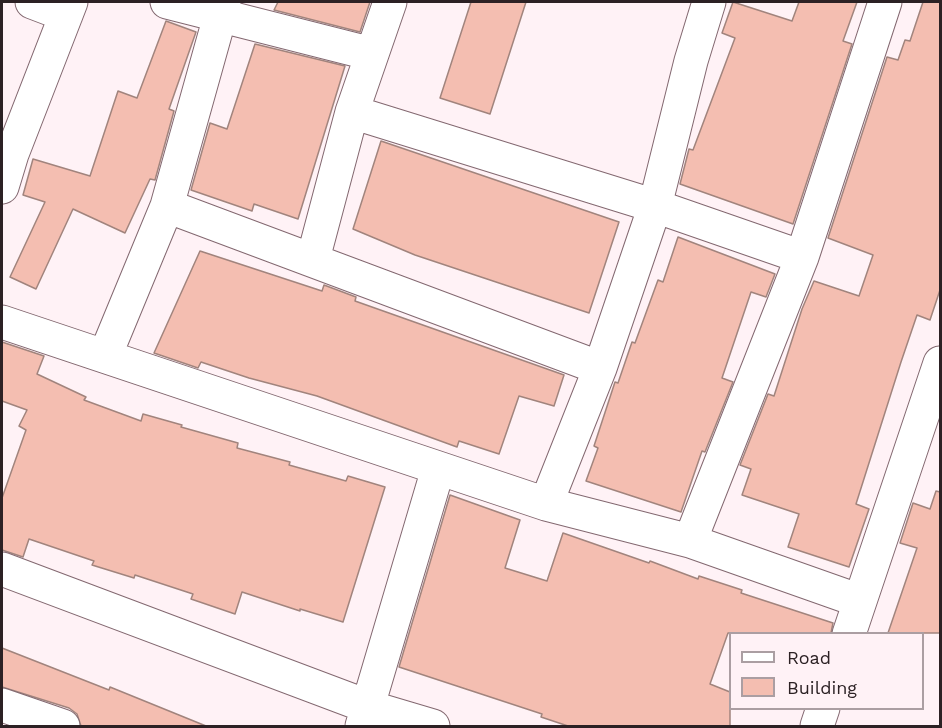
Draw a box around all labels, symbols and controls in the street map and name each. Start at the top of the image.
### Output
legend [729,632,924,710]
text: Road [787,647,831,668]
text: Building [787,677,857,698]

